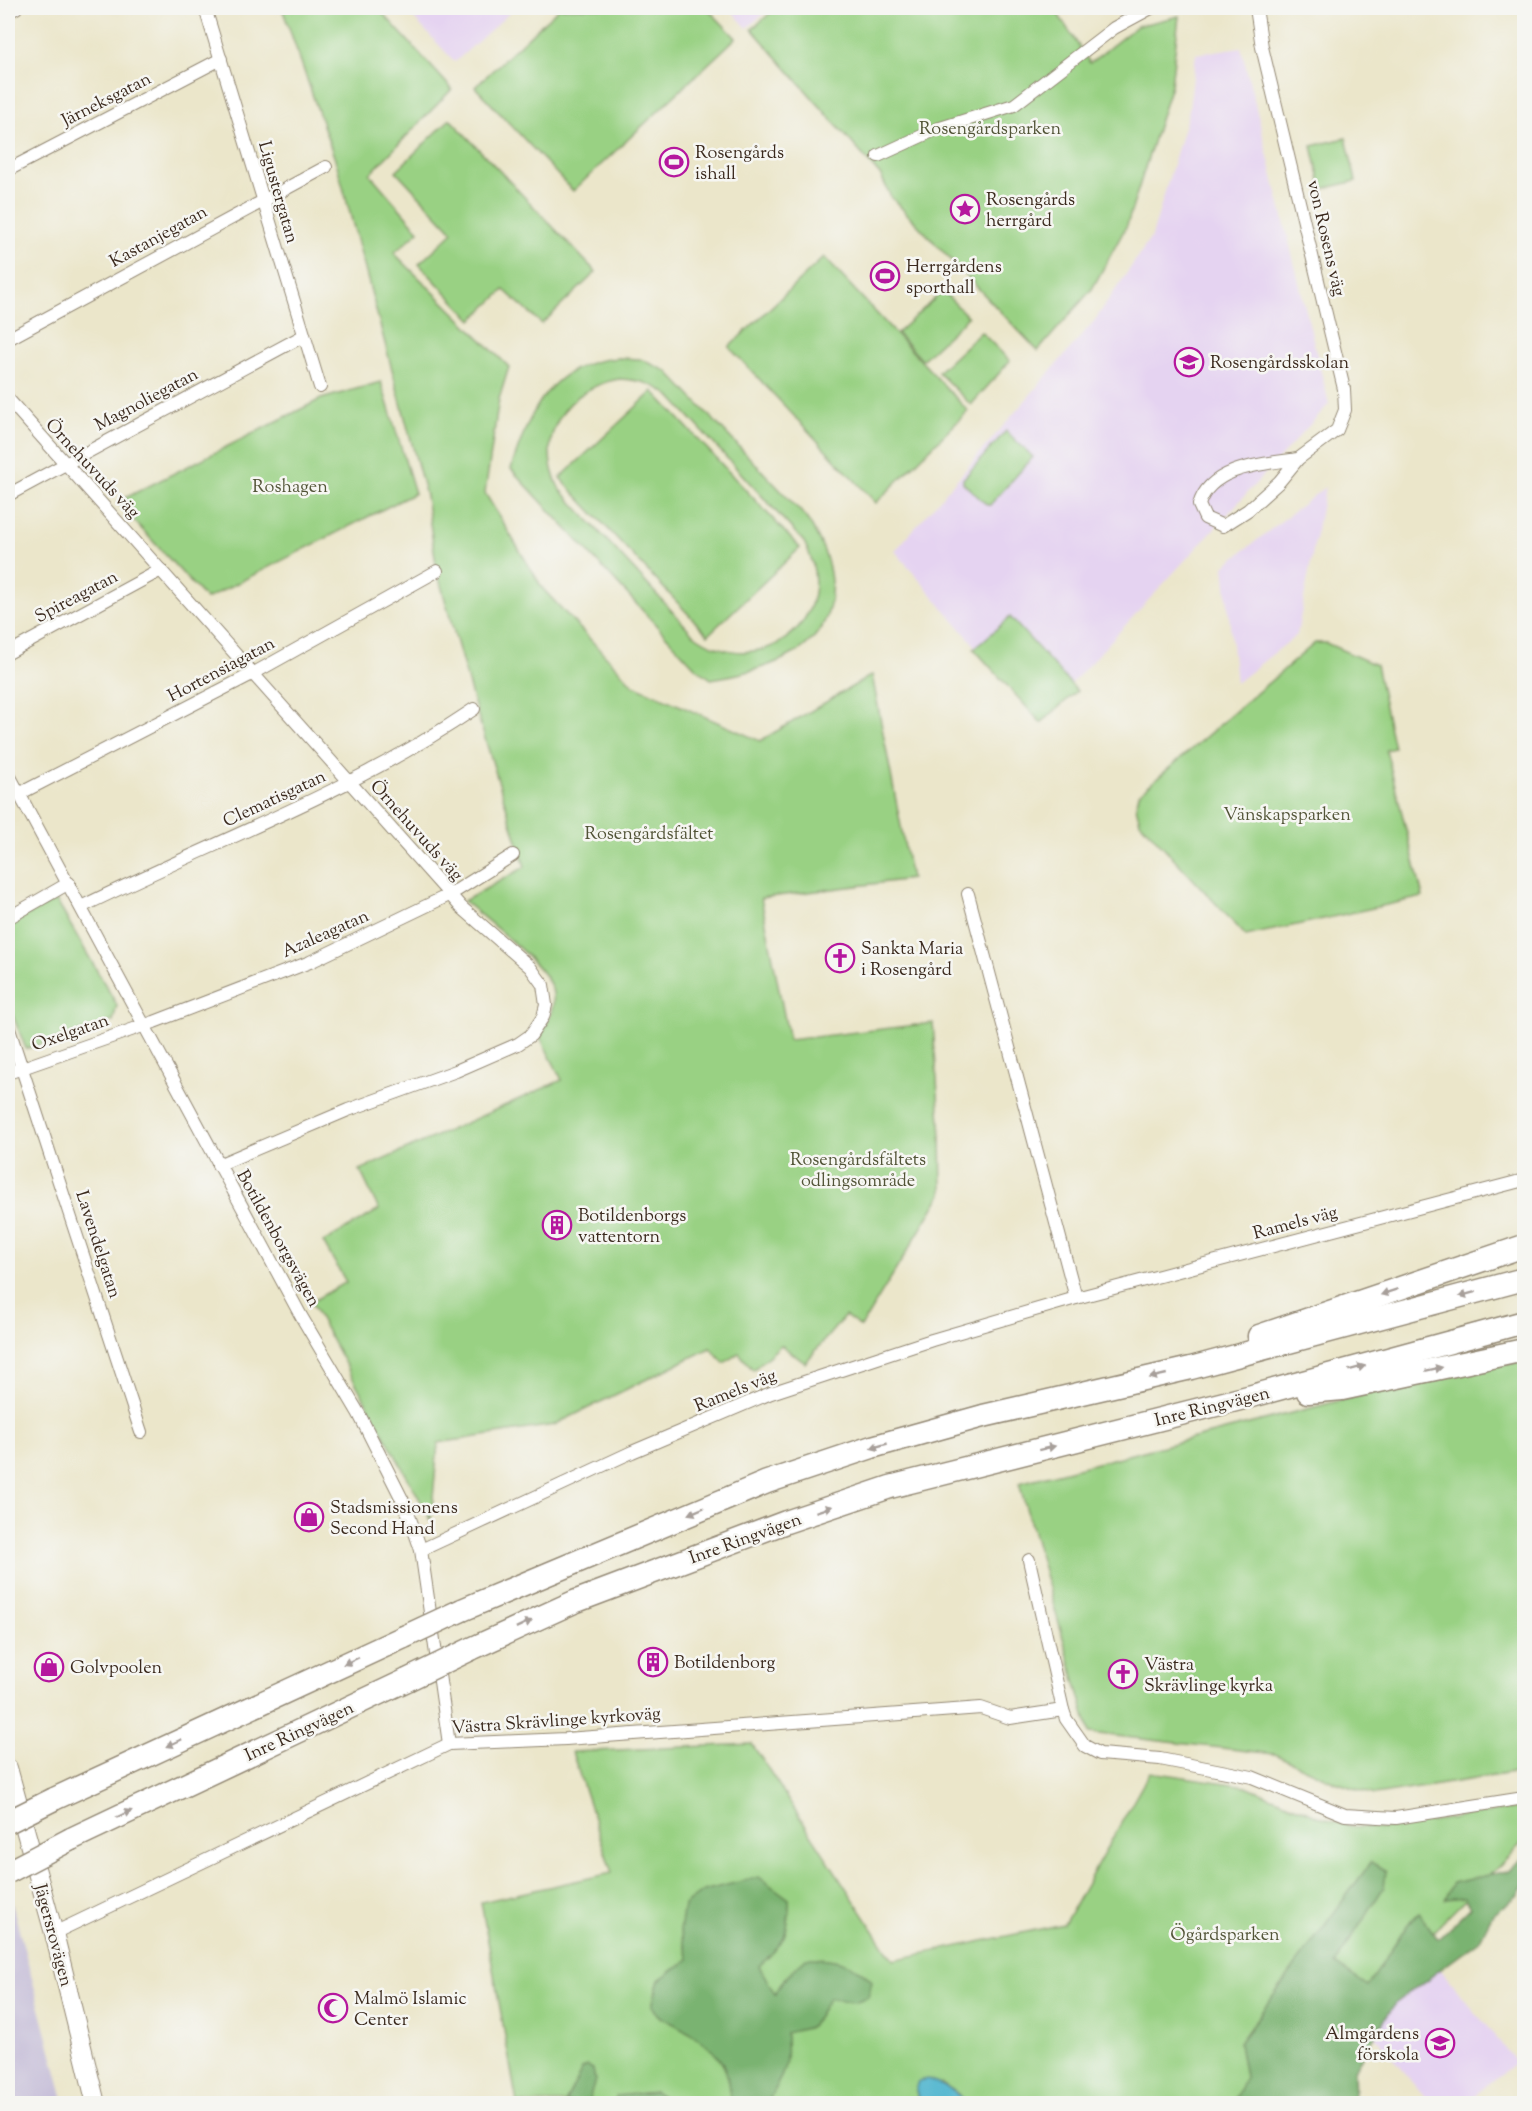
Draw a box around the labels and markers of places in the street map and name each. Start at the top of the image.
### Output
place label: Rosengårds ishall [695,141,784,188]
sports icon: Rosengårds ishall [658,146,690,178]
place label: Rosengårds herrgård [986,188,1075,235]
place icon: Rosengårds herrgård [949,193,981,225]
place label: Herrgårdens sporthall [906,255,1002,302]
sports icon: Herrgårdens sporthall [869,260,901,292]
school or university icon: Rosengårdsskolan [1173,346,1205,378]
place label: Rosengårdsskolan [1210,351,1350,377]
place label: Sankta Maria i Rosengård [861,937,963,984]
church icon: Sankta Maria i Rosengård [824,942,856,974]
place label: Botildenborgs vattentorn [578,1204,686,1251]
building icon: Botildenborgs vattentorn [541,1209,573,1241]
place label: Stadsmissionens Second Hand [330,1496,458,1543]
shop icon: Stadsmissionens Second Hand [293,1501,325,1533]
building icon: Botildenborg [637,1646,669,1678]
shop icon: Golvpoolen [33,1651,65,1683]
place label: Botildenborg [674,1651,775,1677]
place label: Västra Skrävlinge kyrka [1144,1653,1273,1700]
place label: Golvpoolen [70,1656,163,1682]
church icon: Västra Skrävlinge kyrka [1107,1658,1139,1690]
place label: Malmö Islamic Center [354,1987,467,2034]
mosque icon: Malmö Islamic Center [317,1992,349,2024]
place label: Almgårdens förskola [1325,2022,1419,2069]
school or university icon: Almgårdens förskola [1424,2027,1456,2059]

